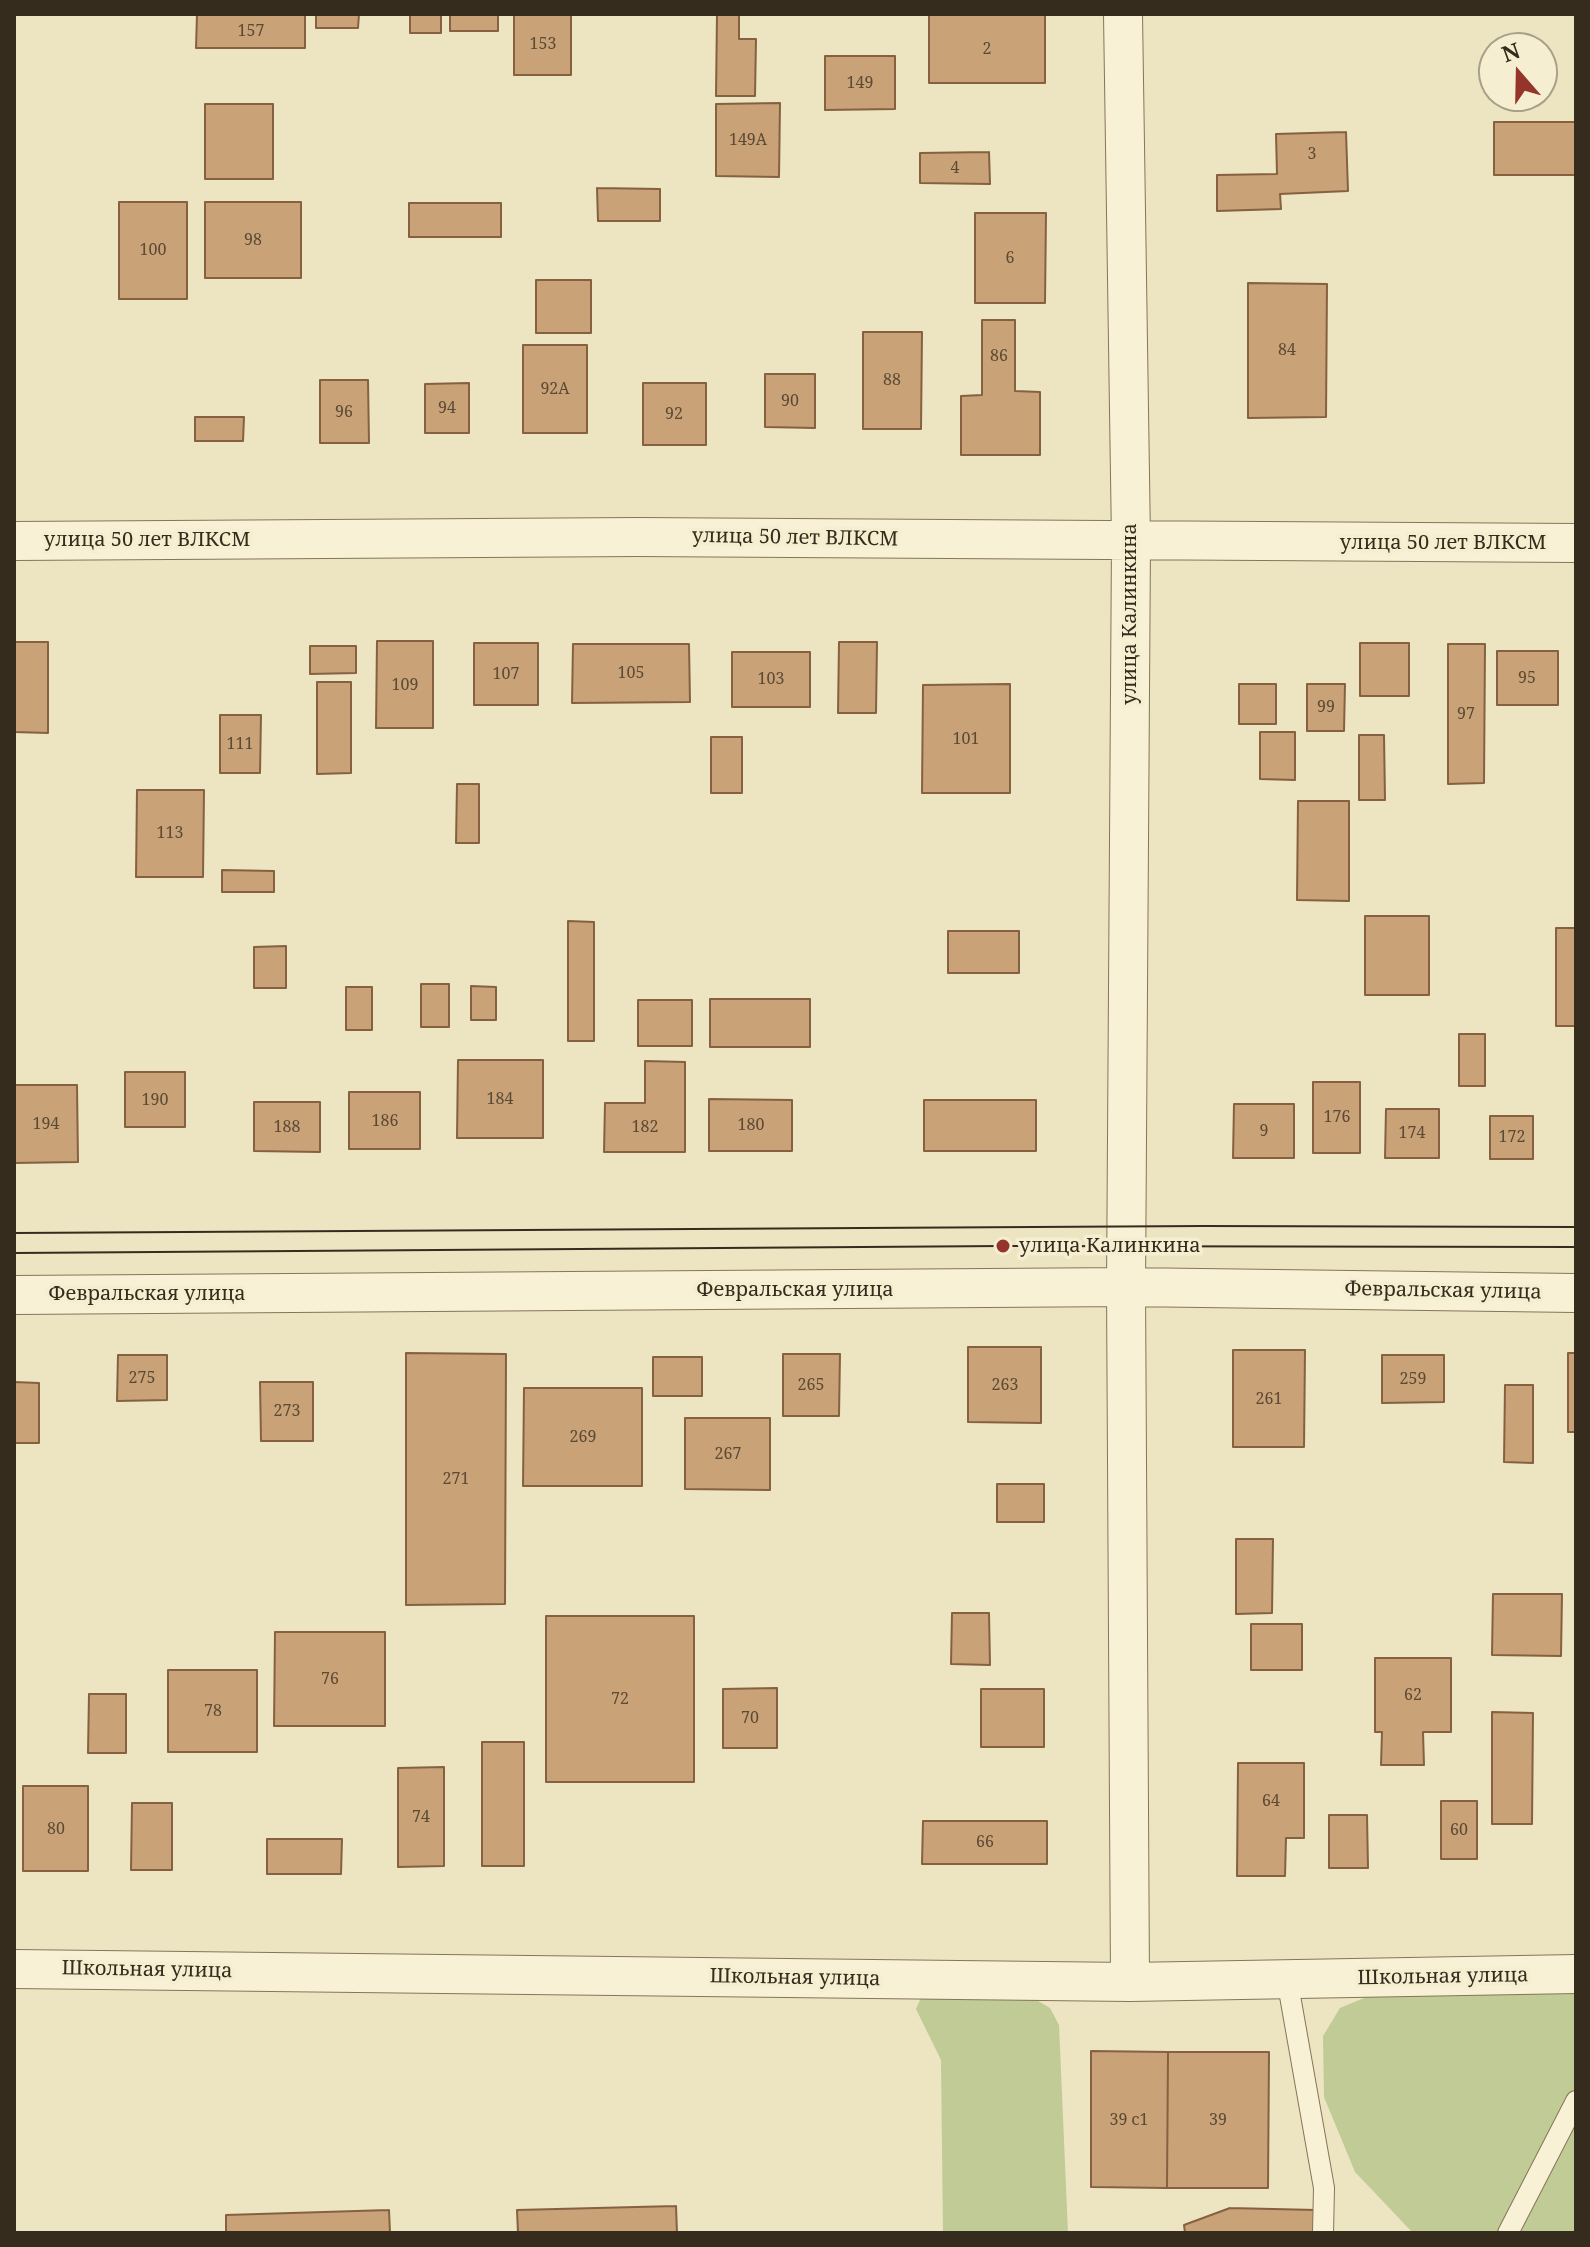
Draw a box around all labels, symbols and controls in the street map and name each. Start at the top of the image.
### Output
house number: 157 [238,21,264,41]
north arrow [1478,32,1558,112]
house number: 153 [530,34,556,54]
text: N [1497,34,1524,68]
house number: 2 [983,39,991,59]
house number: 149 [847,73,873,93]
house number: 149А [729,130,767,150]
house number: 3 [1308,144,1316,164]
house number: 4 [951,158,959,178]
house number: 98 [244,230,262,250]
house number: 100 [140,240,166,260]
house number: 6 [1006,248,1014,268]
house number: 84 [1278,340,1296,360]
house number: 86 [990,346,1008,366]
house number: 88 [883,370,901,390]
house number: 92А [540,379,570,399]
house number: 90 [781,391,799,411]
house number: 94 [438,398,456,418]
house number: 96 [335,402,353,422]
house number: 92 [665,404,683,424]
street label: улица Калинкина [1118,523,1142,705]
street label: улица 50 лет ВЛКСМ [692,524,898,552]
street label: улица 50 лет ВЛКСМ [44,528,250,552]
street label: улица 50 лет ВЛКСМ [1340,531,1546,555]
house number: 105 [618,663,644,683]
house number: 107 [493,664,519,684]
house number: 95 [1518,668,1536,688]
house number: 103 [758,669,784,689]
house number: 109 [392,675,418,695]
house number: 99 [1317,697,1335,717]
house number: 97 [1457,704,1475,724]
house number: 101 [953,729,979,749]
house number: 111 [227,734,253,754]
house number: 113 [157,823,183,843]
house number: 184 [487,1089,513,1109]
house number: 190 [142,1090,168,1110]
house number: 176 [1324,1107,1350,1127]
house number: 186 [372,1111,398,1131]
house number: 194 [33,1114,59,1134]
house number: 180 [738,1115,764,1135]
house number: 188 [274,1117,300,1137]
house number: 182 [632,1117,658,1137]
house number: 9 [1260,1121,1268,1141]
house number: 174 [1399,1123,1425,1143]
house number: 172 [1499,1127,1525,1147]
place label: улица Калинкина [1019,1234,1201,1258]
marker: улица Калинкина [994,1237,1012,1255]
street label: Февральская улица [1344,1277,1542,1305]
street label: Февральская улица [696,1278,894,1302]
street label: Февральская улица [48,1282,246,1306]
house number: 275 [129,1368,155,1388]
house number: 259 [1400,1369,1426,1389]
house number: 265 [798,1375,824,1395]
house number: 263 [992,1375,1018,1395]
house number: 261 [1256,1389,1282,1409]
house number: 273 [274,1401,300,1421]
house number: 269 [570,1427,596,1447]
house number: 267 [715,1444,741,1464]
house number: 271 [443,1469,469,1489]
house number: 76 [321,1669,339,1689]
house number: 62 [1404,1685,1422,1705]
house number: 72 [611,1689,629,1709]
house number: 78 [204,1701,222,1721]
house number: 70 [741,1708,759,1728]
house number: 64 [1262,1791,1280,1811]
house number: 74 [412,1807,430,1827]
house number: 80 [47,1819,65,1839]
house number: 60 [1450,1820,1468,1840]
house number: 66 [976,1832,994,1852]
street label: Школьная улица [61,1957,233,1983]
street label: Школьная улица [1357,1964,1529,1990]
street label: Школьная улица [709,1965,881,1991]
house number: 39 с1 [1110,2110,1148,2130]
house number: 39 [1209,2110,1227,2130]

